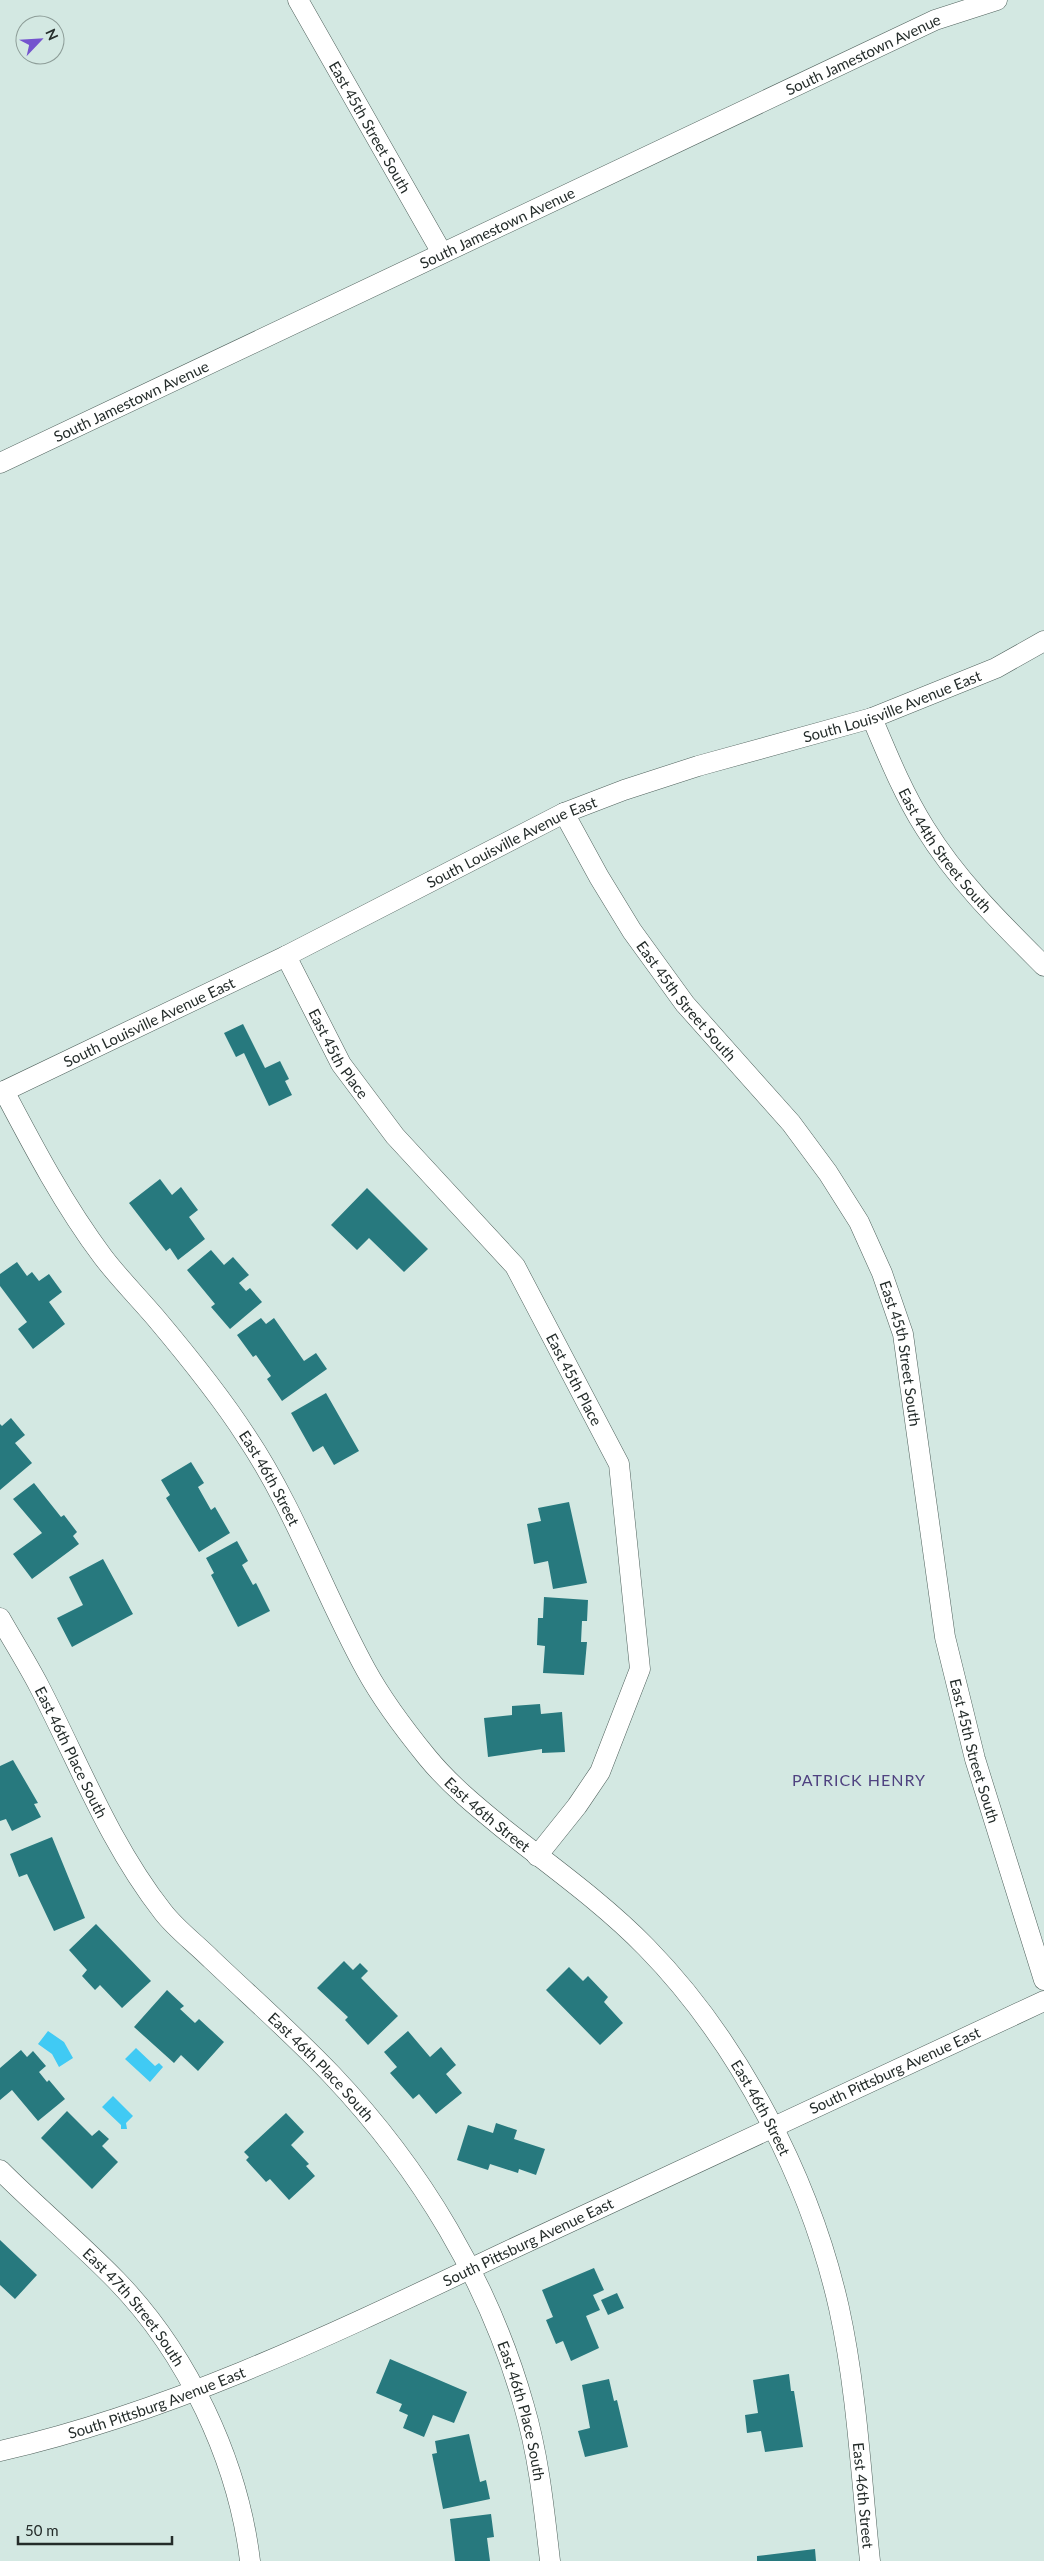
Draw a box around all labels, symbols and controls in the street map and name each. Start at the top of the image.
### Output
street label: South Jamestown Avenue [783,10,943,98]
north arrow [15,15,65,65]
text: N [42,26,62,43]
street label: East 45th Street South [326,58,415,196]
street label: South Jamestown Avenue [417,183,577,272]
street label: South Jamestown Avenue [51,356,211,445]
street label: South Louisville Avenue East [801,666,984,746]
street label: East 44th Street South [895,785,996,916]
street label: South Louisville Avenue East [423,792,600,891]
street label: East 45th Street South [633,937,740,1065]
street label: South Louisville Avenue East [60,973,238,1070]
street label: East 45th Place [305,1006,373,1102]
street label: East 45th Street South [876,1278,925,1427]
street label: East 45th Place [543,1330,606,1429]
street label: East 46th Street [236,1427,304,1529]
street label: East 45th Street South [947,1677,1003,1825]
street label: East 46th Place South [32,1683,111,1821]
district label: PATRICK HENRY [792,1770,926,1789]
street label: East 46th Street [441,1773,535,1856]
street label: East 46th Place South [265,2008,378,2125]
street label: South Pittsburg Avenue East [806,2022,984,2117]
street label: East 46th Street [728,2056,795,2159]
street label: South Pittsburg Avenue East [440,2193,616,2290]
street label: East 47th Street South [80,2244,188,2369]
street label: East 46th Place South [494,2338,549,2482]
street label: South Pittsburg Avenue East [66,2362,248,2442]
street label: East 46th Street [850,2442,878,2550]
scale bar [18,2514,171,2546]
text: 50 m [25,2521,59,2539]

